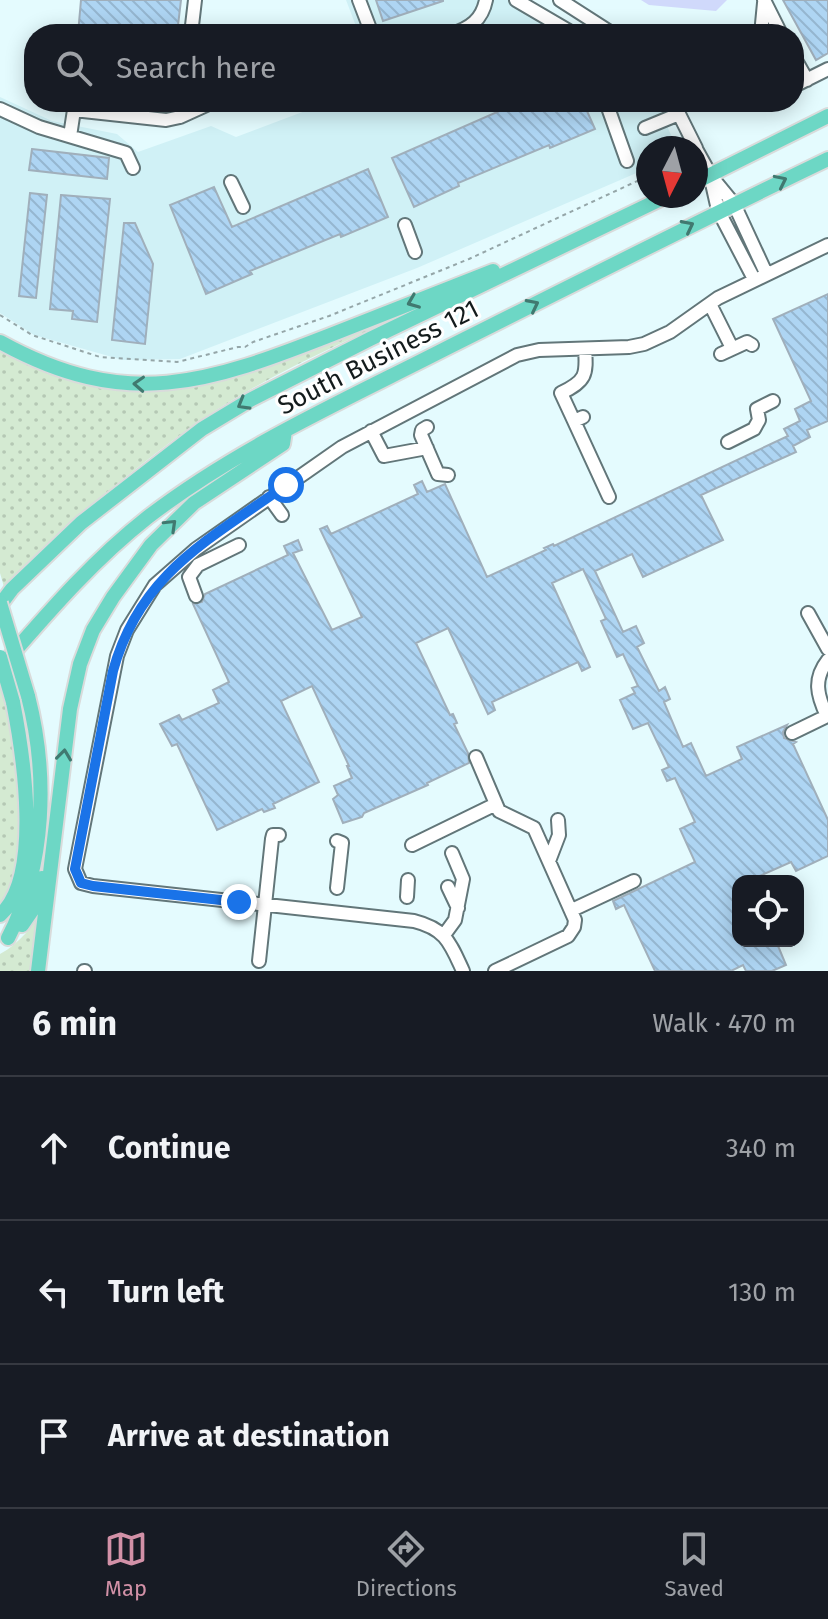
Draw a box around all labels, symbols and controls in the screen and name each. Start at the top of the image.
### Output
search box [24,24,804,112]
icon: search [52,46,96,90]
text: Search here [116,50,276,86]
north arrow [636,136,708,208]
one-way arrow [772,175,787,191]
one-way arrow [680,220,695,235]
one-way arrow [407,292,421,309]
street label: South Business 121 [273,293,484,422]
one-way arrow [524,299,539,315]
one-way arrow [132,375,145,392]
one-way arrow [238,394,252,410]
route start [268,467,304,503]
one-way arrow [162,520,176,534]
one-way arrow [56,748,73,761]
map controls [732,875,804,947]
button: locate [732,875,804,947]
route end [221,884,257,920]
text: 6 min [32,1003,117,1044]
text: Walk · 470 m [652,1008,796,1039]
icon: ahead [32,1126,76,1170]
text: Continue [108,1130,231,1166]
text: 340 m [726,1133,796,1164]
icon: left [32,1270,76,1314]
text: Turn left [108,1274,224,1310]
text: 130 m [728,1277,796,1308]
icon: arrive [32,1414,76,1458]
text: Arrive at destination [108,1418,390,1454]
tab: Map [104,1527,148,1602]
tab: Directions [356,1527,457,1602]
tab: Saved [665,1527,724,1602]

